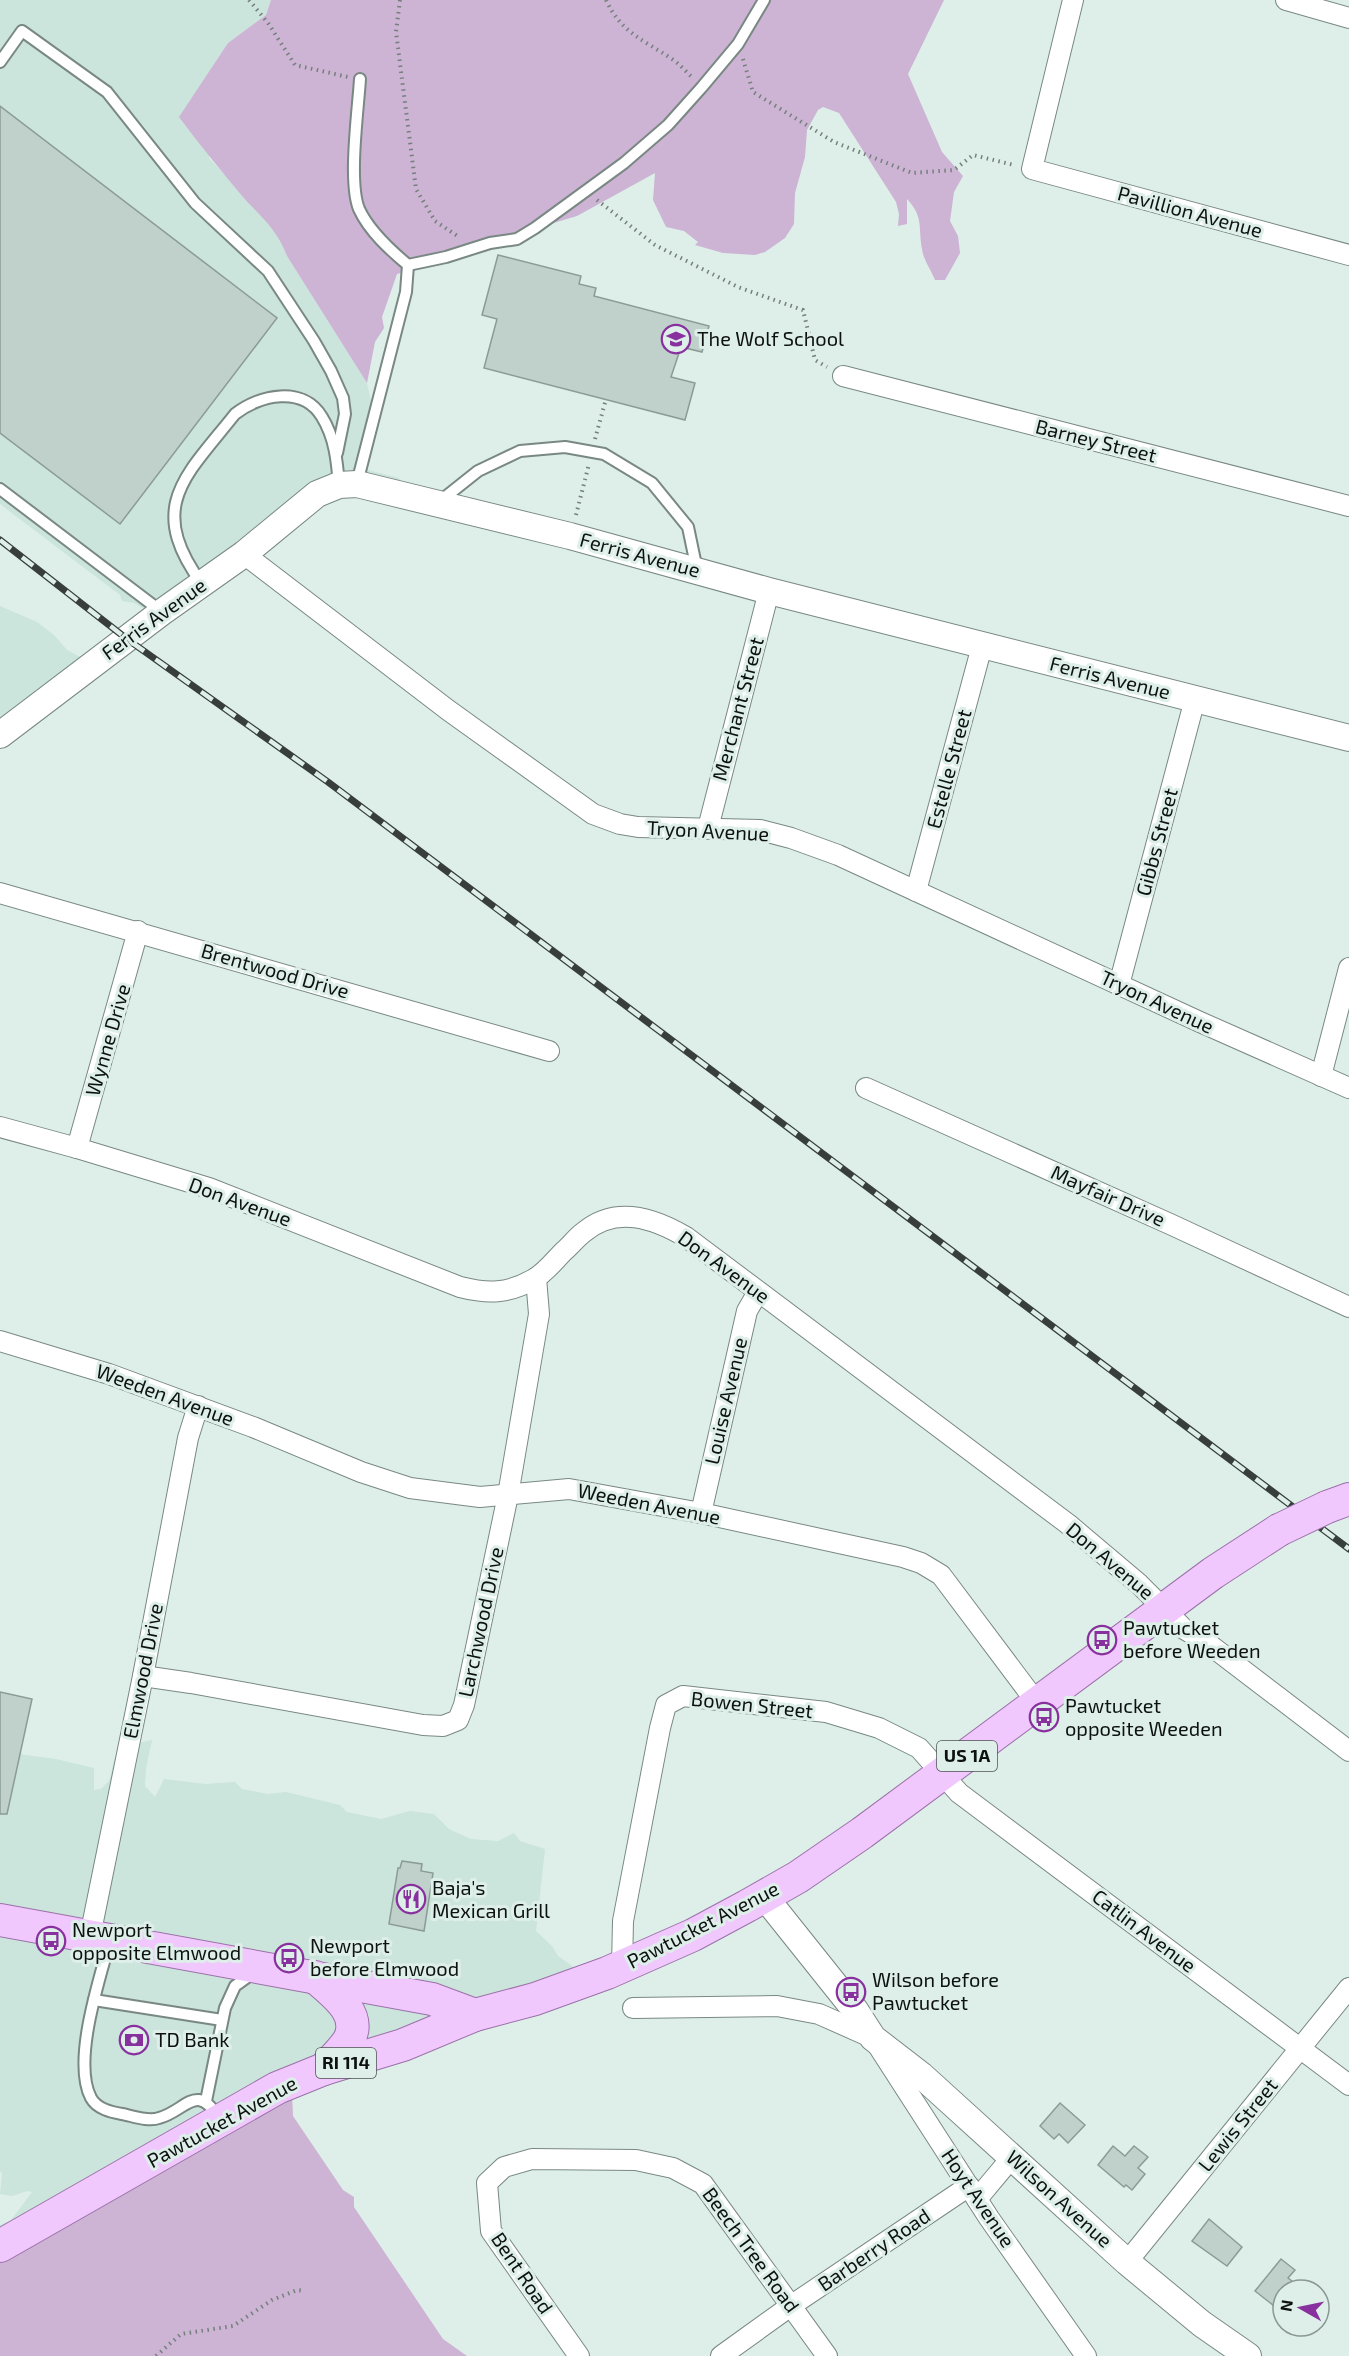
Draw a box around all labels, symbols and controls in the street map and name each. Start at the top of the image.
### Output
street label: Pavillion Avenue [1115,180,1265,242]
school or university icon: The Wolf School [660,323,692,355]
place label: The Wolf School [697,326,844,350]
street label: Barney Street [1033,413,1160,467]
street label: Ferris Avenue [578,526,703,582]
street label: Ferris Avenue [96,572,210,664]
street label: Merchant Street [706,634,768,783]
street label: Ferris Avenue [1047,650,1173,704]
street label: Estelle Street [921,706,976,831]
street label: Gibbs Street [1130,785,1182,898]
street label: Tryon Avenue [646,815,770,845]
street label: Brentwood Drive [199,937,352,1003]
street label: Tryon Avenue [1097,964,1218,1038]
street label: Wynne Drive [80,981,134,1099]
street label: Mayfair Drive [1048,1159,1169,1231]
street label: Don Avenue [186,1171,295,1231]
street label: Don Avenue [674,1225,775,1307]
street label: Louise Avenue [699,1335,751,1467]
street label: Weeden Avenue [93,1358,238,1430]
street label: Weeden Avenue [576,1477,723,1529]
street label: Don Avenue [1062,1517,1159,1604]
street label: Larchwood Drive [452,1544,508,1699]
street label: Elmwood Drive [117,1601,167,1740]
place label: Pawtucket before Weeden [1123,1615,1261,1662]
bus stop icon: Pawtucket before Weeden [1086,1624,1118,1656]
street label: Bowen Street [690,1686,815,1722]
place label: Pawtucket opposite Weeden [1065,1693,1223,1740]
bus stop icon: Pawtucket opposite Weeden [1028,1701,1060,1733]
road number: US 1A [937,1741,997,1771]
place label: Baja's Mexican Grill [432,1875,550,1922]
street label: Pawtucket Avenue [623,1875,782,1973]
restaurant icon: Baja's Mexican Grill [395,1883,427,1915]
street label: Catlin Avenue [1088,1883,1201,1977]
place label: Newport opposite Elmwood [72,1917,241,1964]
bus stop icon: Newport opposite Elmwood [35,1925,67,1957]
place label: Newport before Elmwood [310,1933,459,1980]
bus stop icon: Newport before Elmwood [273,1942,305,1974]
place label: Wilson before Pawtucket [872,1967,999,2014]
bus stop icon: Wilson before Pawtucket [835,1976,867,2008]
bank icon: TD Bank [118,2024,150,2056]
place label: TD Bank [155,2027,230,2051]
road number: RI 114 [316,2048,376,2078]
street label: Pawtucket Avenue [143,2070,300,2172]
street label: Lewis Street [1192,2073,1282,2176]
street label: Hoyt Avenue [937,2144,1021,2251]
street label: Wilson Avenue [1002,2145,1117,2252]
street label: Beech Tree Road [698,2182,805,2317]
street label: Barberry Road [813,2203,934,2296]
street label: Bent Road [487,2227,559,2318]
north arrow [1271,2278,1331,2338]
text: N [1275,2298,1296,2313]

